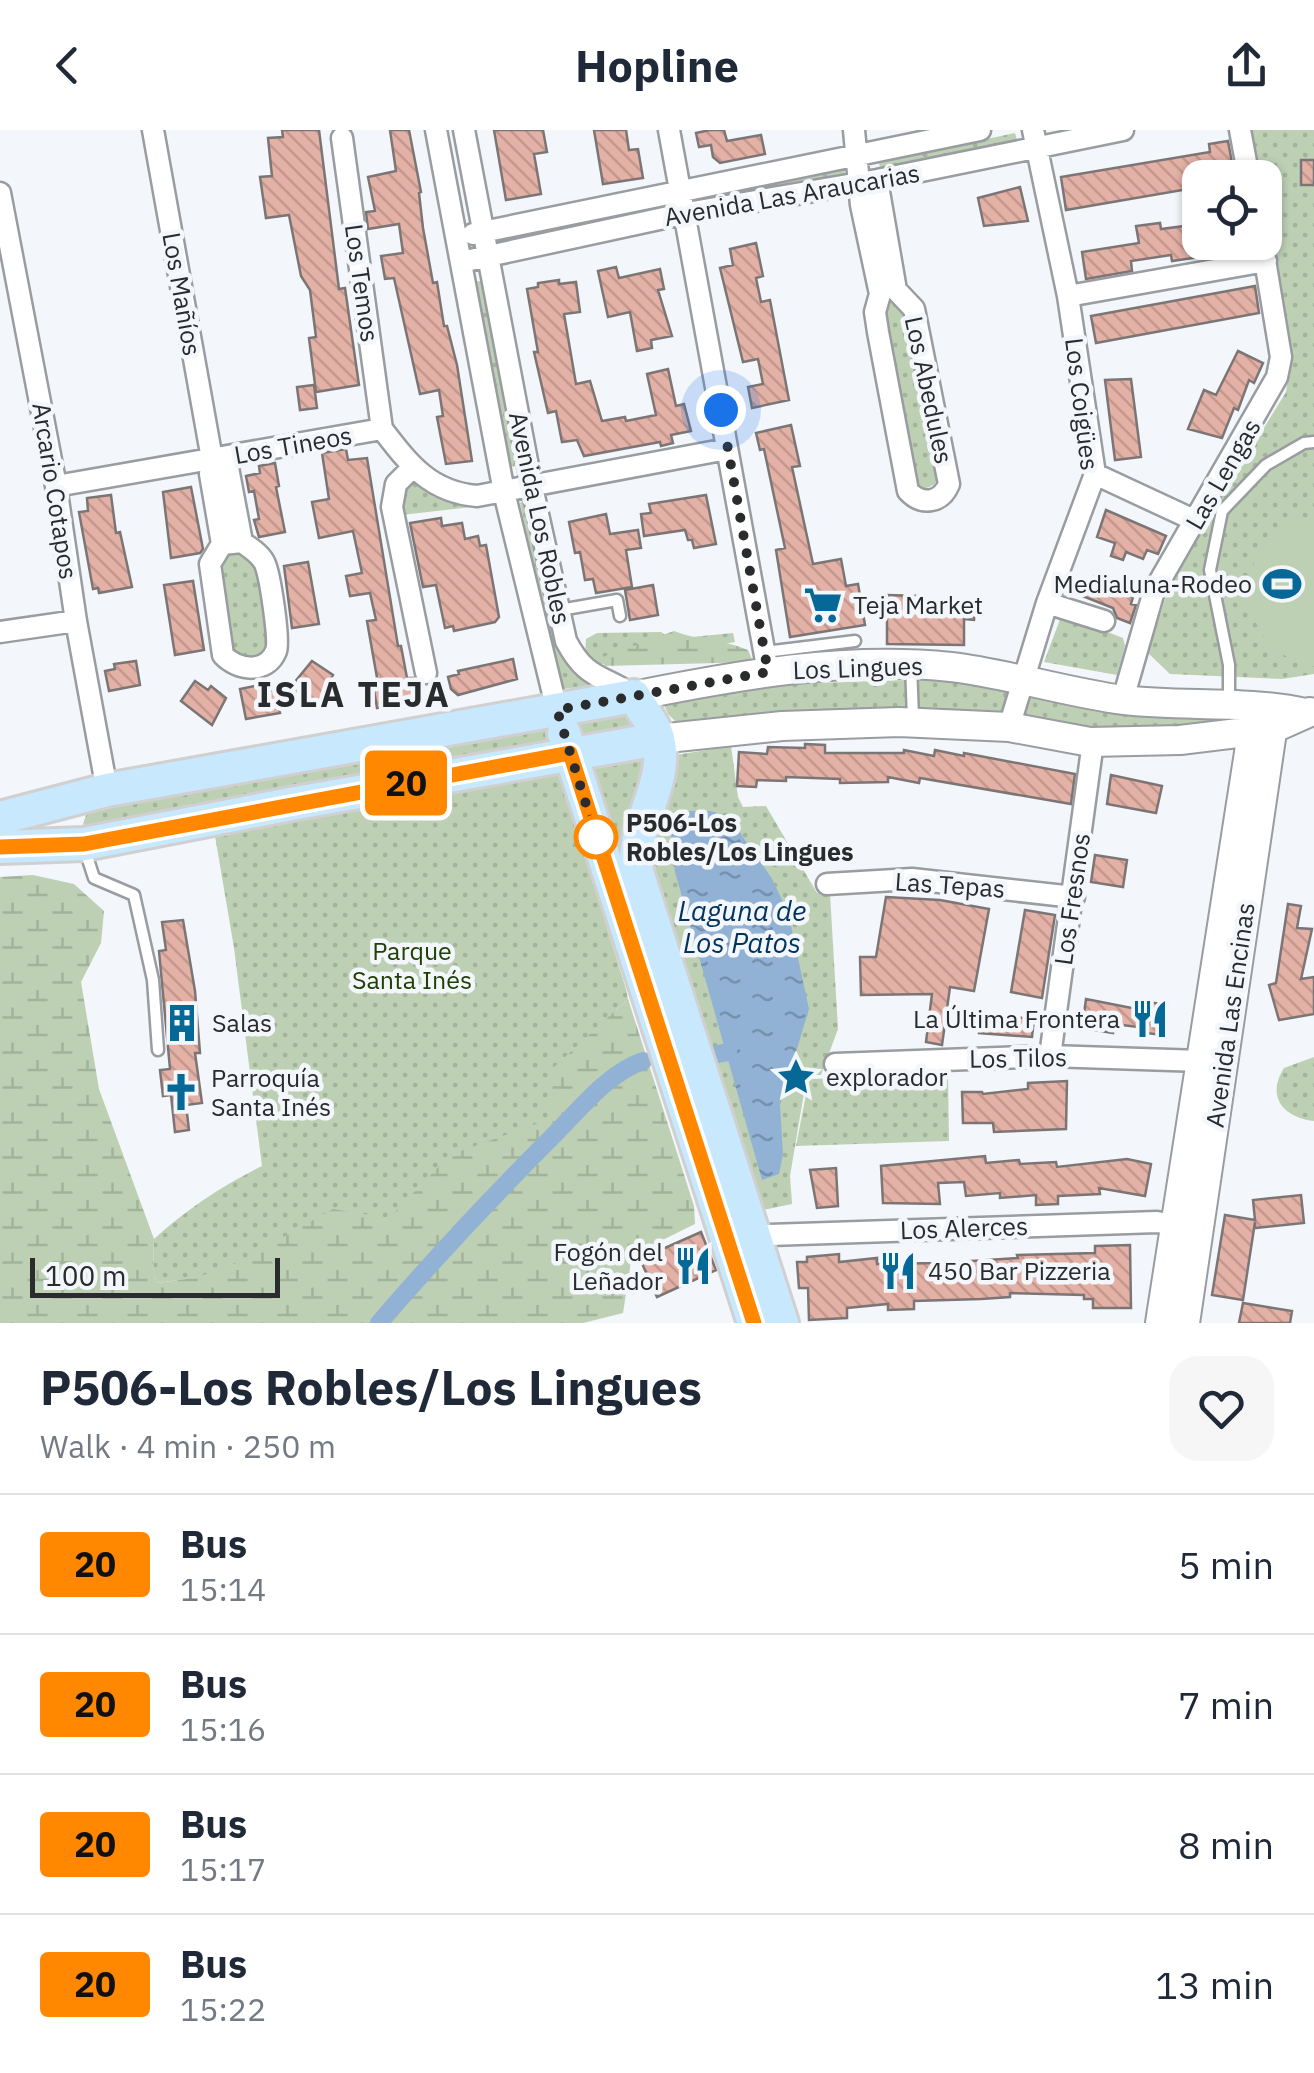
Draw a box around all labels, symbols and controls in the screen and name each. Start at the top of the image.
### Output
text: Hopline [575,36,739,94]
icon: back [40,38,95,93]
icon: share [1219,38,1274,93]
street label: Avenida Las Araucarias [662,156,922,233]
map controls [1182,160,1282,260]
button: locate [1182,160,1282,260]
street label: Los Temos [338,222,387,344]
street label: Los Mañíos [155,230,210,358]
street label: Los Abedules [898,313,961,467]
street label: Los Coigües [1058,336,1107,472]
your location [696,385,746,435]
street label: Arcario Cotapos [25,400,86,582]
street label: Avenida Los Robles [502,408,579,627]
street label: Las Lengas [1178,412,1268,535]
street label: Los Tineos [231,418,354,471]
sports icon: Medialuna-Rodeo [1261,563,1303,605]
place label: Medialuna-Rodeo [1054,567,1252,600]
supermarket icon: Teja Market [802,584,844,626]
place label: Teja Market [853,588,983,621]
street label: Los Lingues [792,649,924,686]
district label: ISLA TEJA [257,671,451,717]
line badge: 20 [361,750,451,816]
text: 20 [385,760,427,806]
place label: P506-Los Robles/Los Lingues [626,806,854,868]
marker: P506-Los Robles/Los Lingues [575,816,617,858]
street label: Los Fresnos [1046,831,1097,967]
street label: Las Tepas [894,864,1006,905]
water label: Laguna de Los Patos [678,892,806,961]
street label: Avenida Las Encinas [1197,900,1262,1130]
park label: Parque Santa Inés [352,934,472,996]
restaurant icon: La Última Frontera [1129,998,1171,1040]
building icon: Salas [161,1002,203,1044]
place label: La Última Frontera [913,1002,1120,1035]
place label: Salas [212,1006,272,1039]
street label: Los Tilos [969,1040,1067,1075]
place icon: explorador [775,1056,817,1098]
place label: explorador [826,1060,948,1093]
place label: Parroquía Santa Inés [211,1061,331,1123]
church icon: Parroquía Santa Inés [160,1071,202,1113]
street label: Los Alerces [899,1209,1029,1246]
place label: Fogón del Leñador [553,1235,663,1297]
restaurant icon: Fogón del Leñador [672,1245,714,1287]
restaurant icon: 450 Bar Pizzeria [877,1250,919,1292]
scale bar [30,1253,280,1298]
place label: 450 Bar Pizzeria [928,1254,1111,1287]
text: 100 m [45,1257,126,1294]
text: P506-Los Robles/Los Lingues [40,1356,702,1418]
button: heart [1169,1356,1274,1461]
text: Walk · 4 min · 250 m [40,1425,336,1467]
text: Bus [180,1519,247,1568]
text: 5 min [1178,1540,1274,1589]
text: 20 [74,1541,116,1587]
text: 15:14 [180,1568,266,1610]
text: Bus [180,1659,247,1708]
text: 7 min [1178,1680,1274,1729]
text: 20 [74,1681,116,1727]
text: 15:16 [180,1708,266,1750]
text: Bus [180,1799,247,1848]
text: 8 min [1178,1820,1274,1869]
text: 20 [74,1821,116,1867]
text: 15:17 [180,1848,266,1890]
text: Bus [180,1939,247,1988]
text: 13 min [1155,1960,1274,2009]
text: 20 [74,1961,116,2007]
text: 15:22 [180,1988,266,2030]

